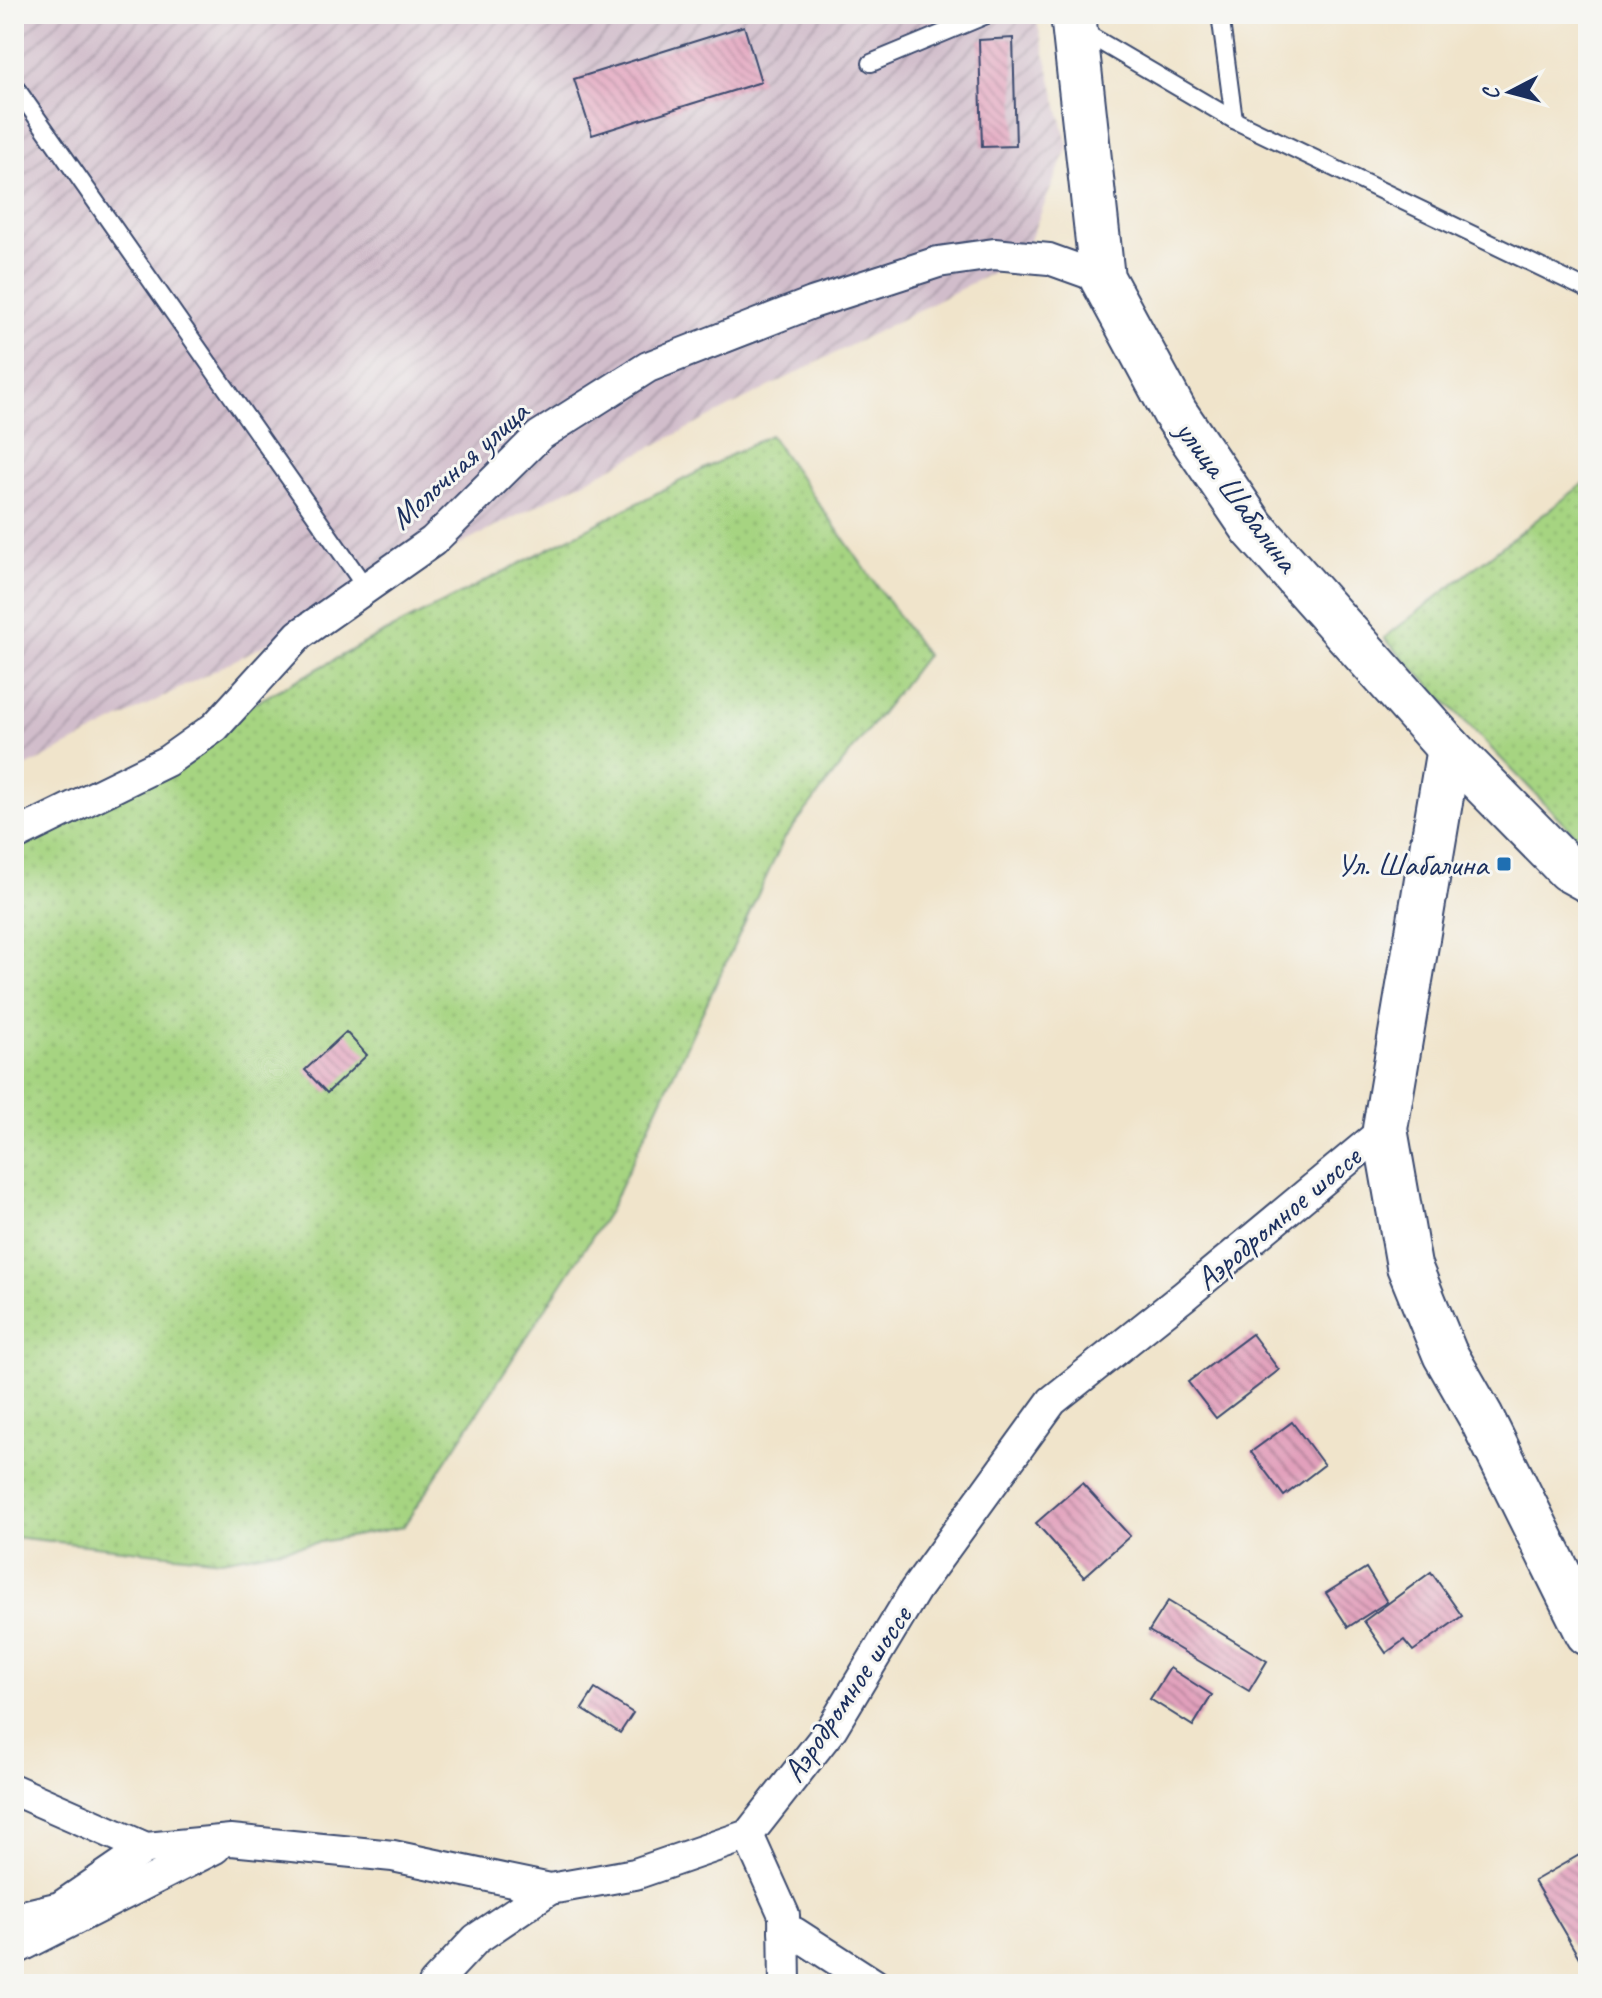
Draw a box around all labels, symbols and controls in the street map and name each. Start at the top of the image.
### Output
north arrow [1470,52,1550,132]
text: С [1476,84,1506,101]
street label: Молочная улица [381,390,539,538]
street label: улица Шабалина [1165,410,1309,582]
place label: Ул. Шабалина [1337,844,1490,885]
marker: Ул. Шабалина [1495,855,1513,873]
street label: Аэродромное шоссе [1187,1135,1371,1299]
street label: Аэродромное шоссе [773,1596,922,1790]

